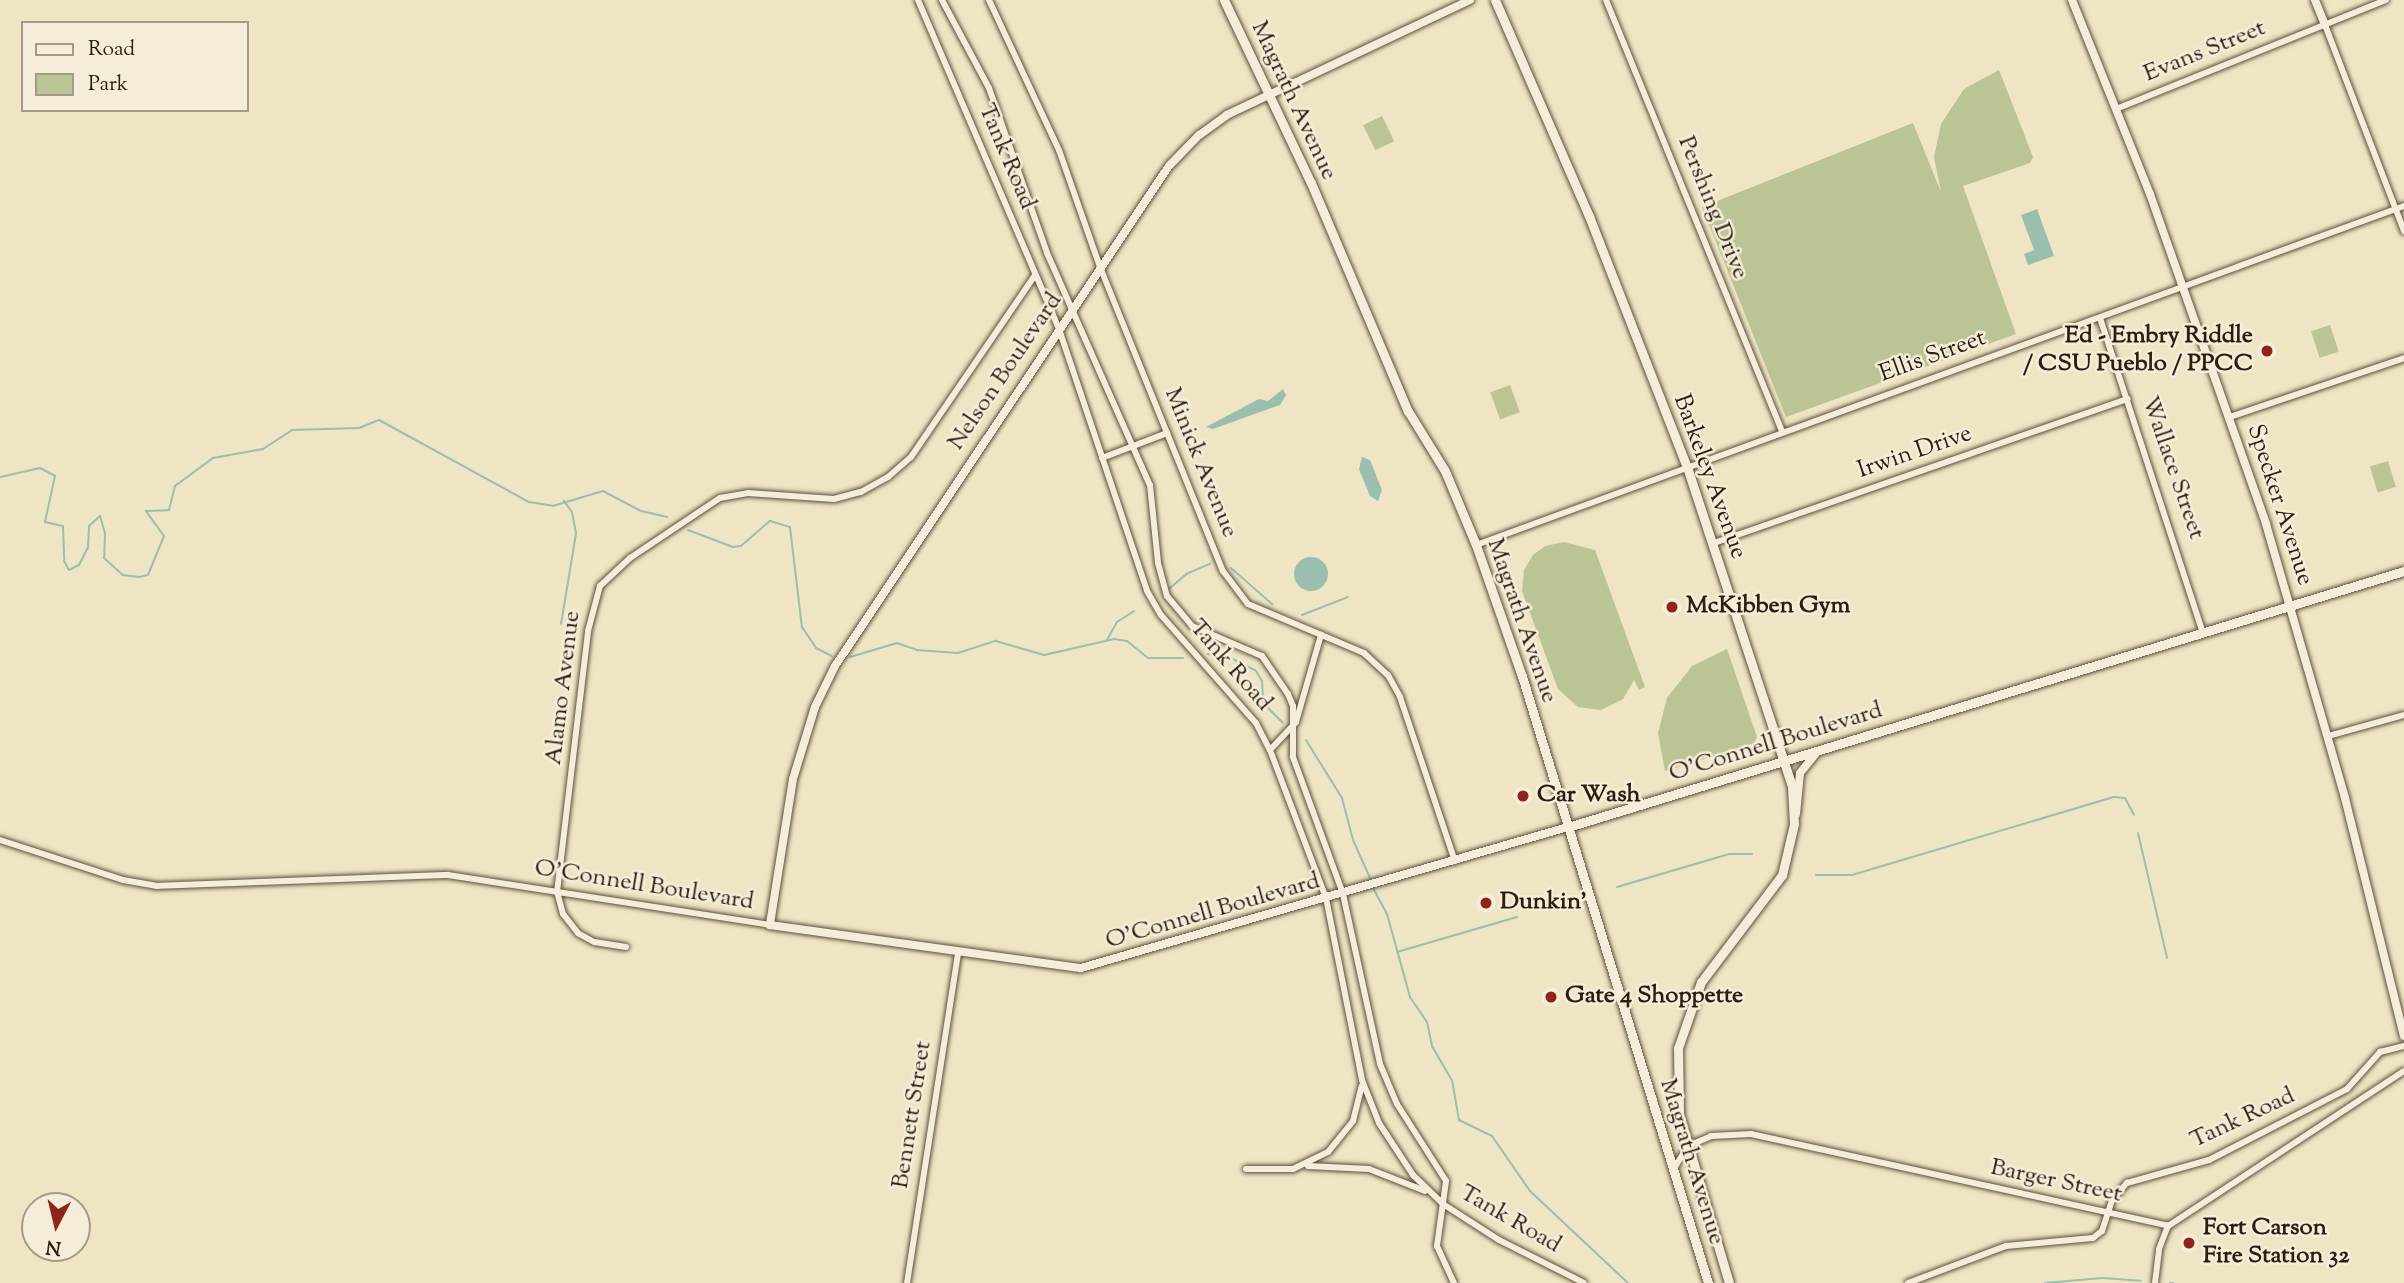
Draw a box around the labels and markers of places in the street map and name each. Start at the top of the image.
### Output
place label: Ed - Embry Riddle / CSU Pueblo / PPCC [2023,323,2253,379]
marker: Ed - Embry Riddle / CSU Pueblo / PPCC [2259,343,2275,359]
place label: McKibben Gym [1686,593,1850,621]
marker: McKibben Gym [1664,599,1680,615]
place label: Car Wash [1537,782,1641,810]
marker: Car Wash [1515,788,1531,804]
place label: Dunkin' [1500,889,1587,917]
marker: Dunkin' [1478,895,1494,911]
place label: Gate 4 Shoppette [1565,983,1743,1011]
marker: Gate 4 Shoppette [1543,989,1559,1005]
place label: Fort Carson Fire Station 32 [2203,1215,2350,1271]
marker: Fort Carson Fire Station 32 [2181,1235,2197,1251]

